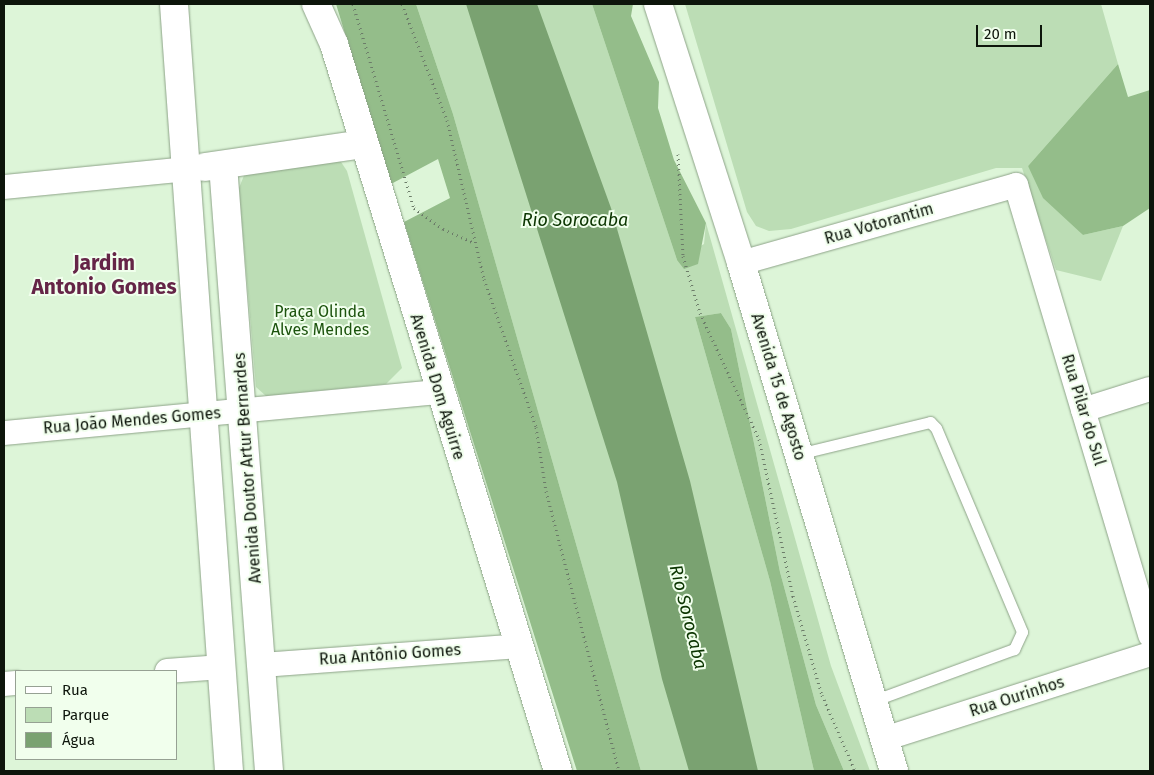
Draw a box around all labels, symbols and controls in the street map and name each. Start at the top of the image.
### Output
scale bar [979,15,1045,47]
text: 20 m [984,25,1017,43]
street label: Rua Votorantim [822,199,936,249]
water label: Rio Sorocaba [522,209,628,231]
district label: Jardim Antonio Gomes [31,250,177,300]
park label: Praça Olinda Alves Mendes [271,302,369,340]
street label: Avenida 15 de Agosto [746,311,810,463]
street label: Avenida Dom Aguirre [406,312,468,462]
street label: Avenida Doutor Artur Bernardes [230,352,266,584]
street label: Rua Pilar do Sul [1057,352,1109,468]
street label: Rua João Mendes Gomes [42,404,222,438]
water label: Rio Sorocaba [665,563,711,671]
street label: Rua Antônio Gomes [318,640,462,670]
legend [15,670,178,760]
street label: Rua Ourinhos [967,673,1067,721]
text: Rua [62,681,88,699]
text: Parque [62,706,109,724]
text: Água [62,731,95,749]

